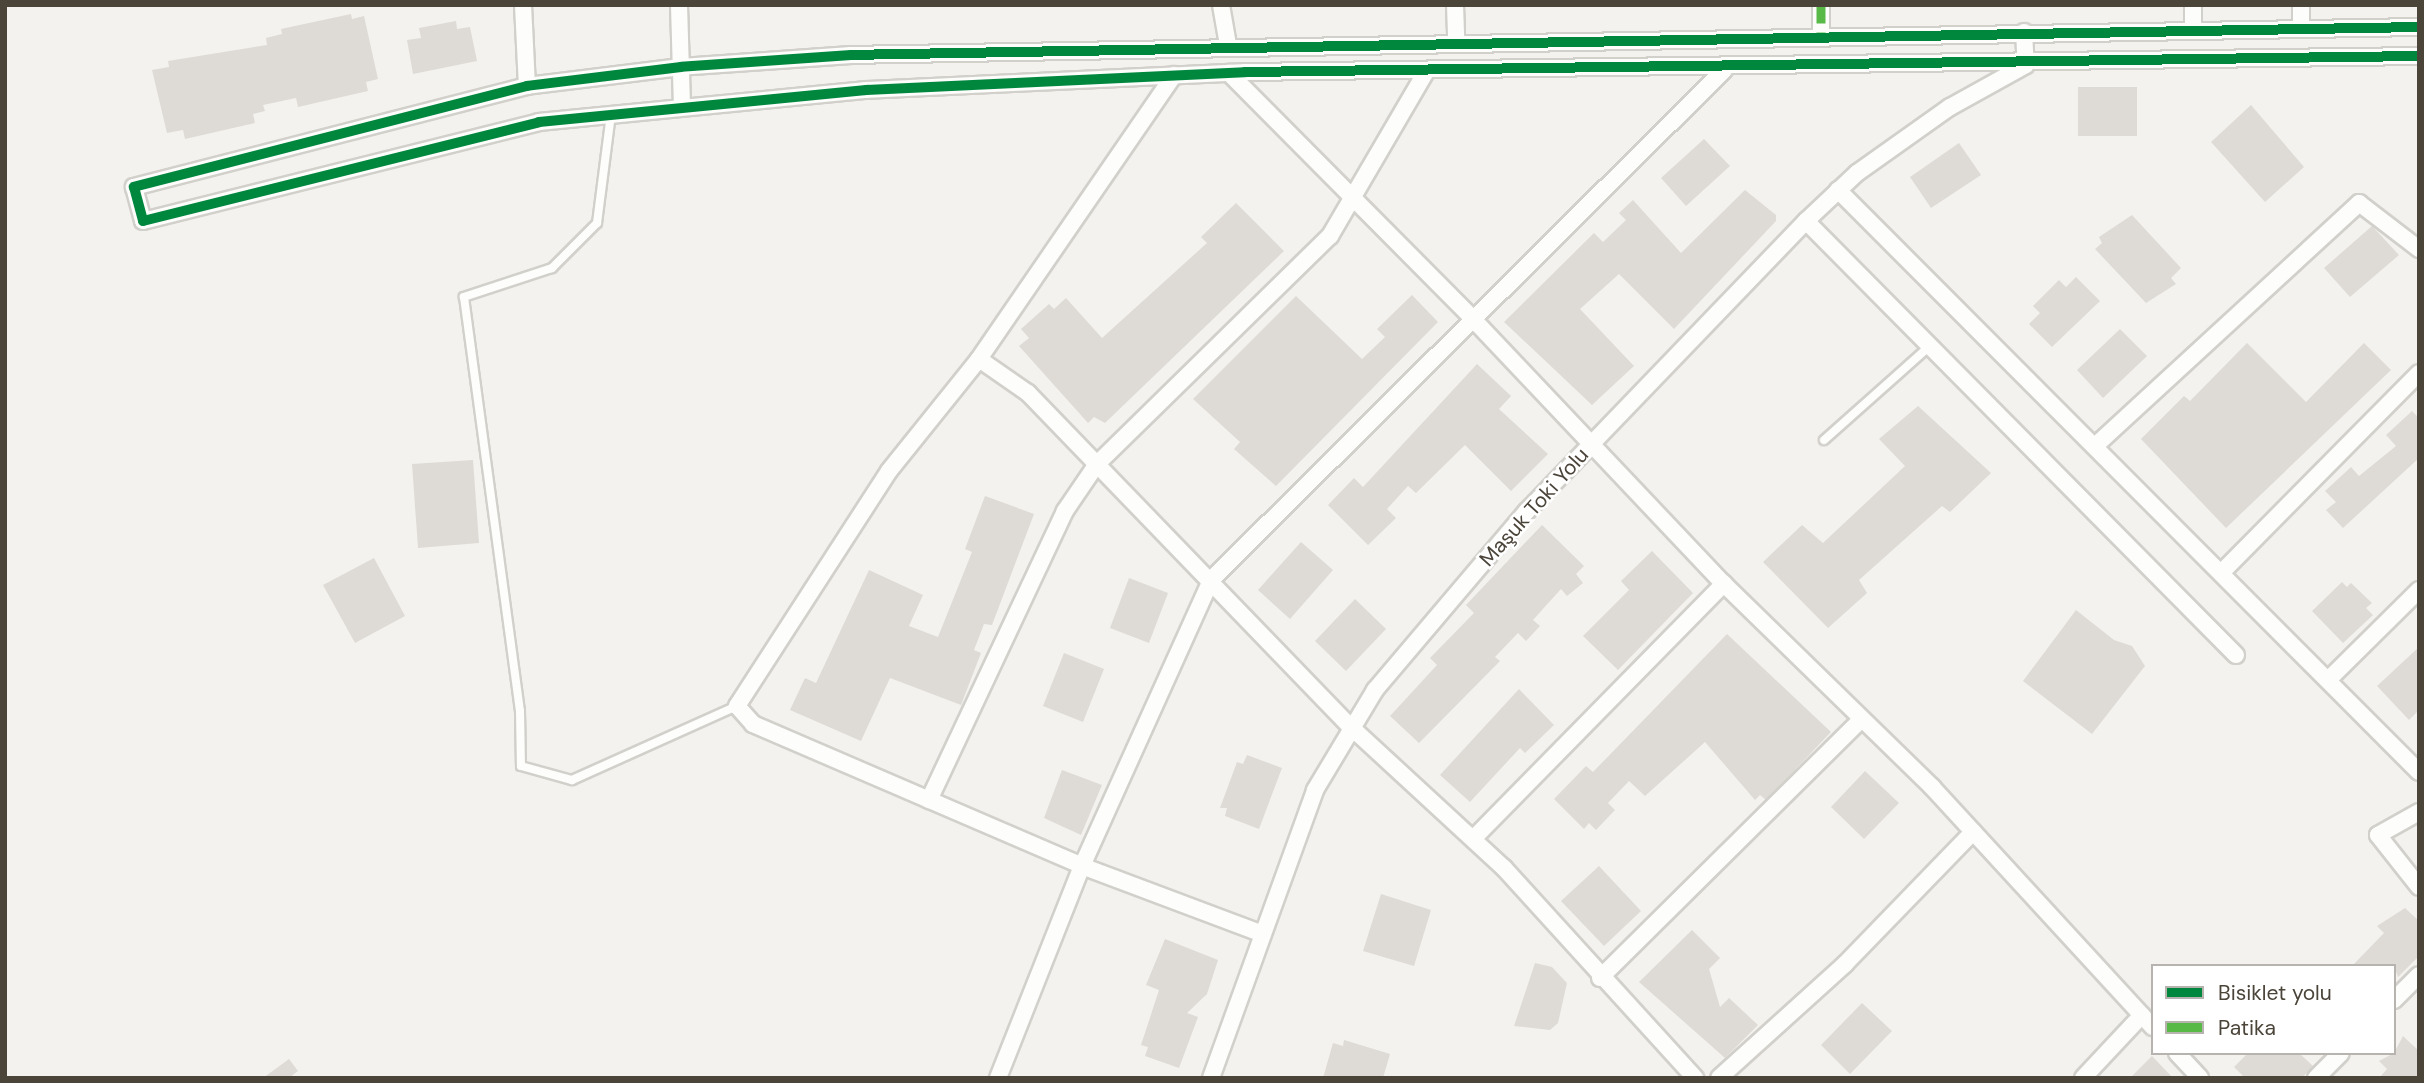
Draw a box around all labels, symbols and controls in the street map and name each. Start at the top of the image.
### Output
street label: Maşuk Toki Yolu [1474,442,1594,572]
legend [2151,964,2396,1055]
text: Bisiklet yolu [2218,979,2332,1007]
text: Patika [2218,1014,2276,1042]

